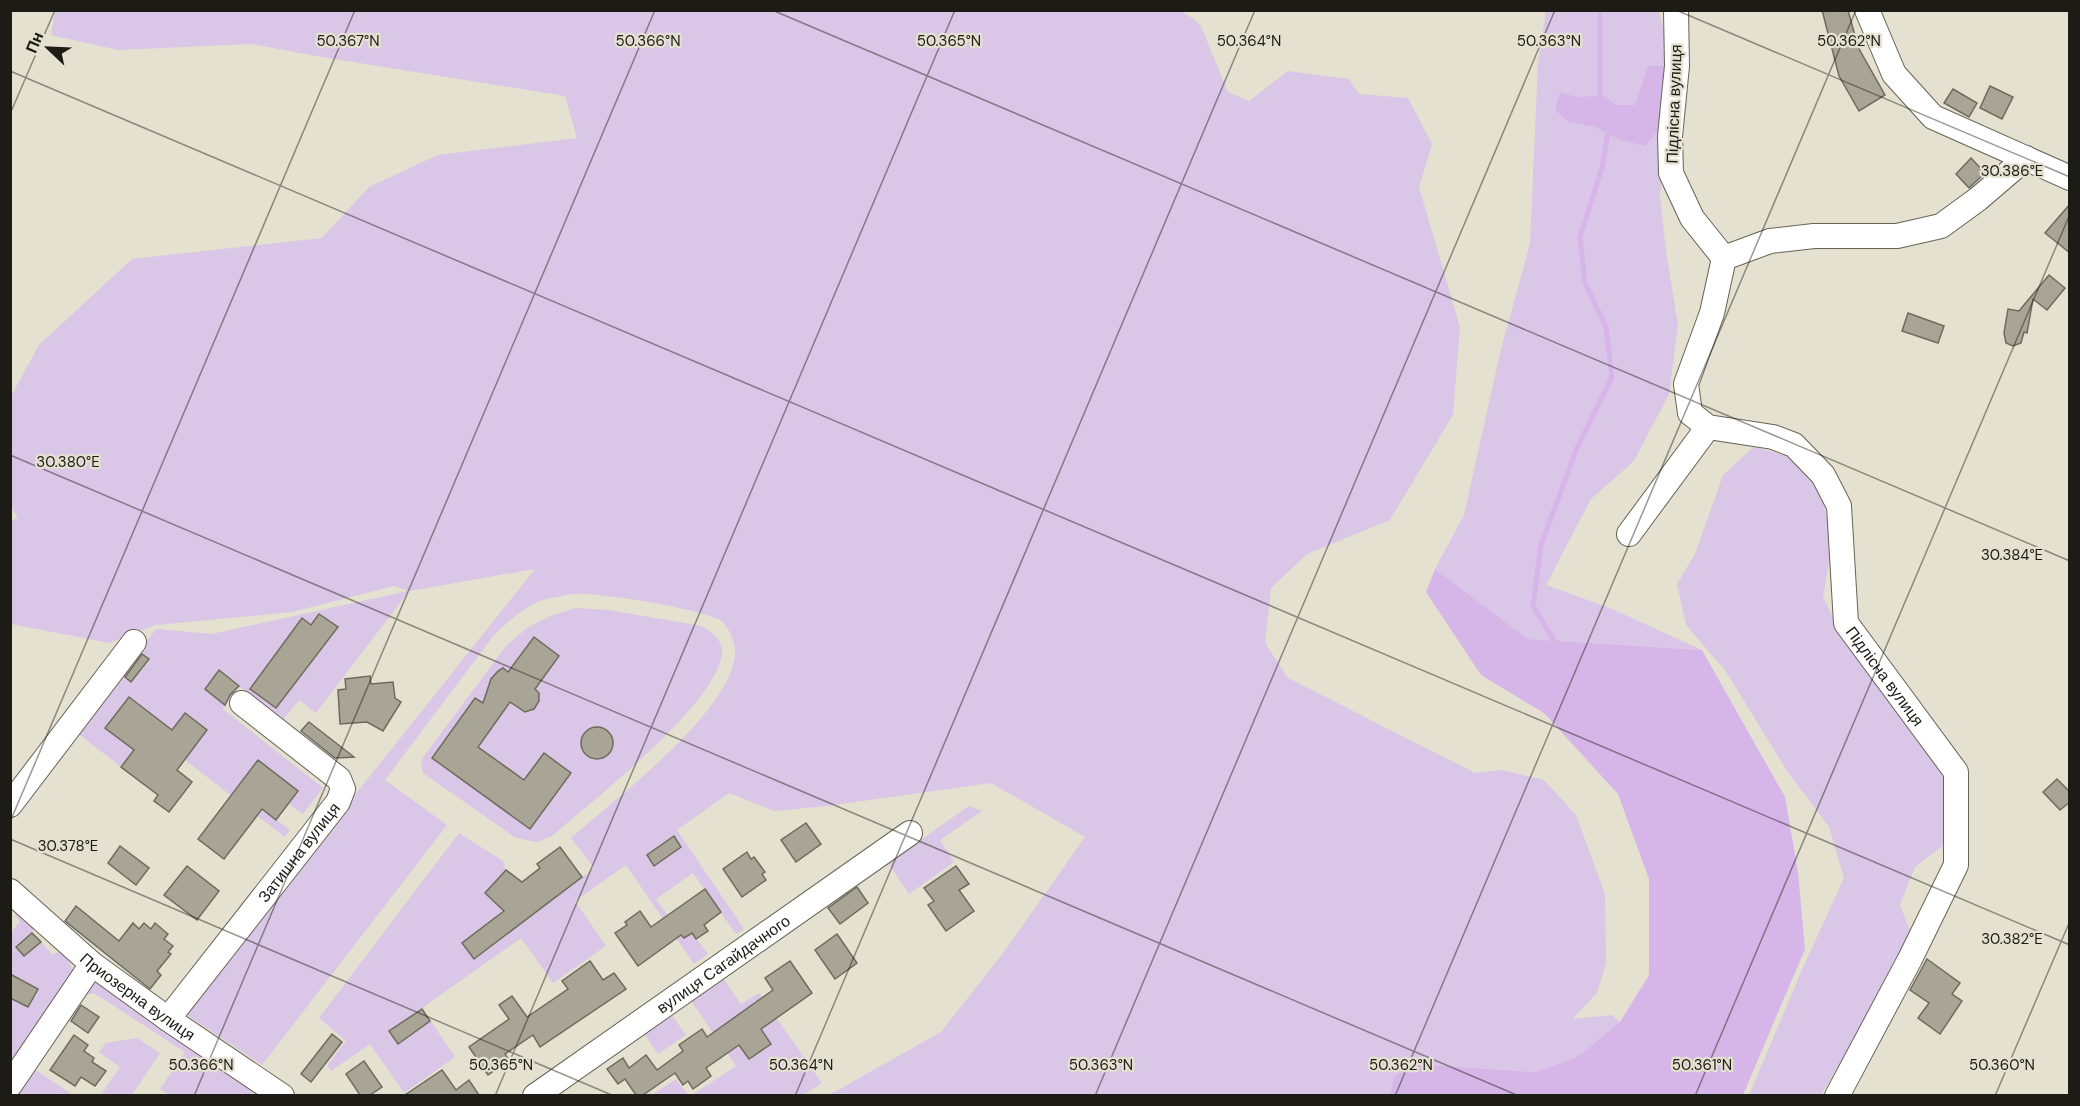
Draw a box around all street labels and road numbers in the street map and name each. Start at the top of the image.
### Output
street label: Підлісна вулиця [1661,44,1687,164]
street label: Підлісна вулиця [1841,622,1929,730]
street label: Затишна вулиця [253,798,344,906]
street label: вулиця Сагайдачного [652,910,794,1018]
street label: Приозерна вулиця [76,948,199,1045]

